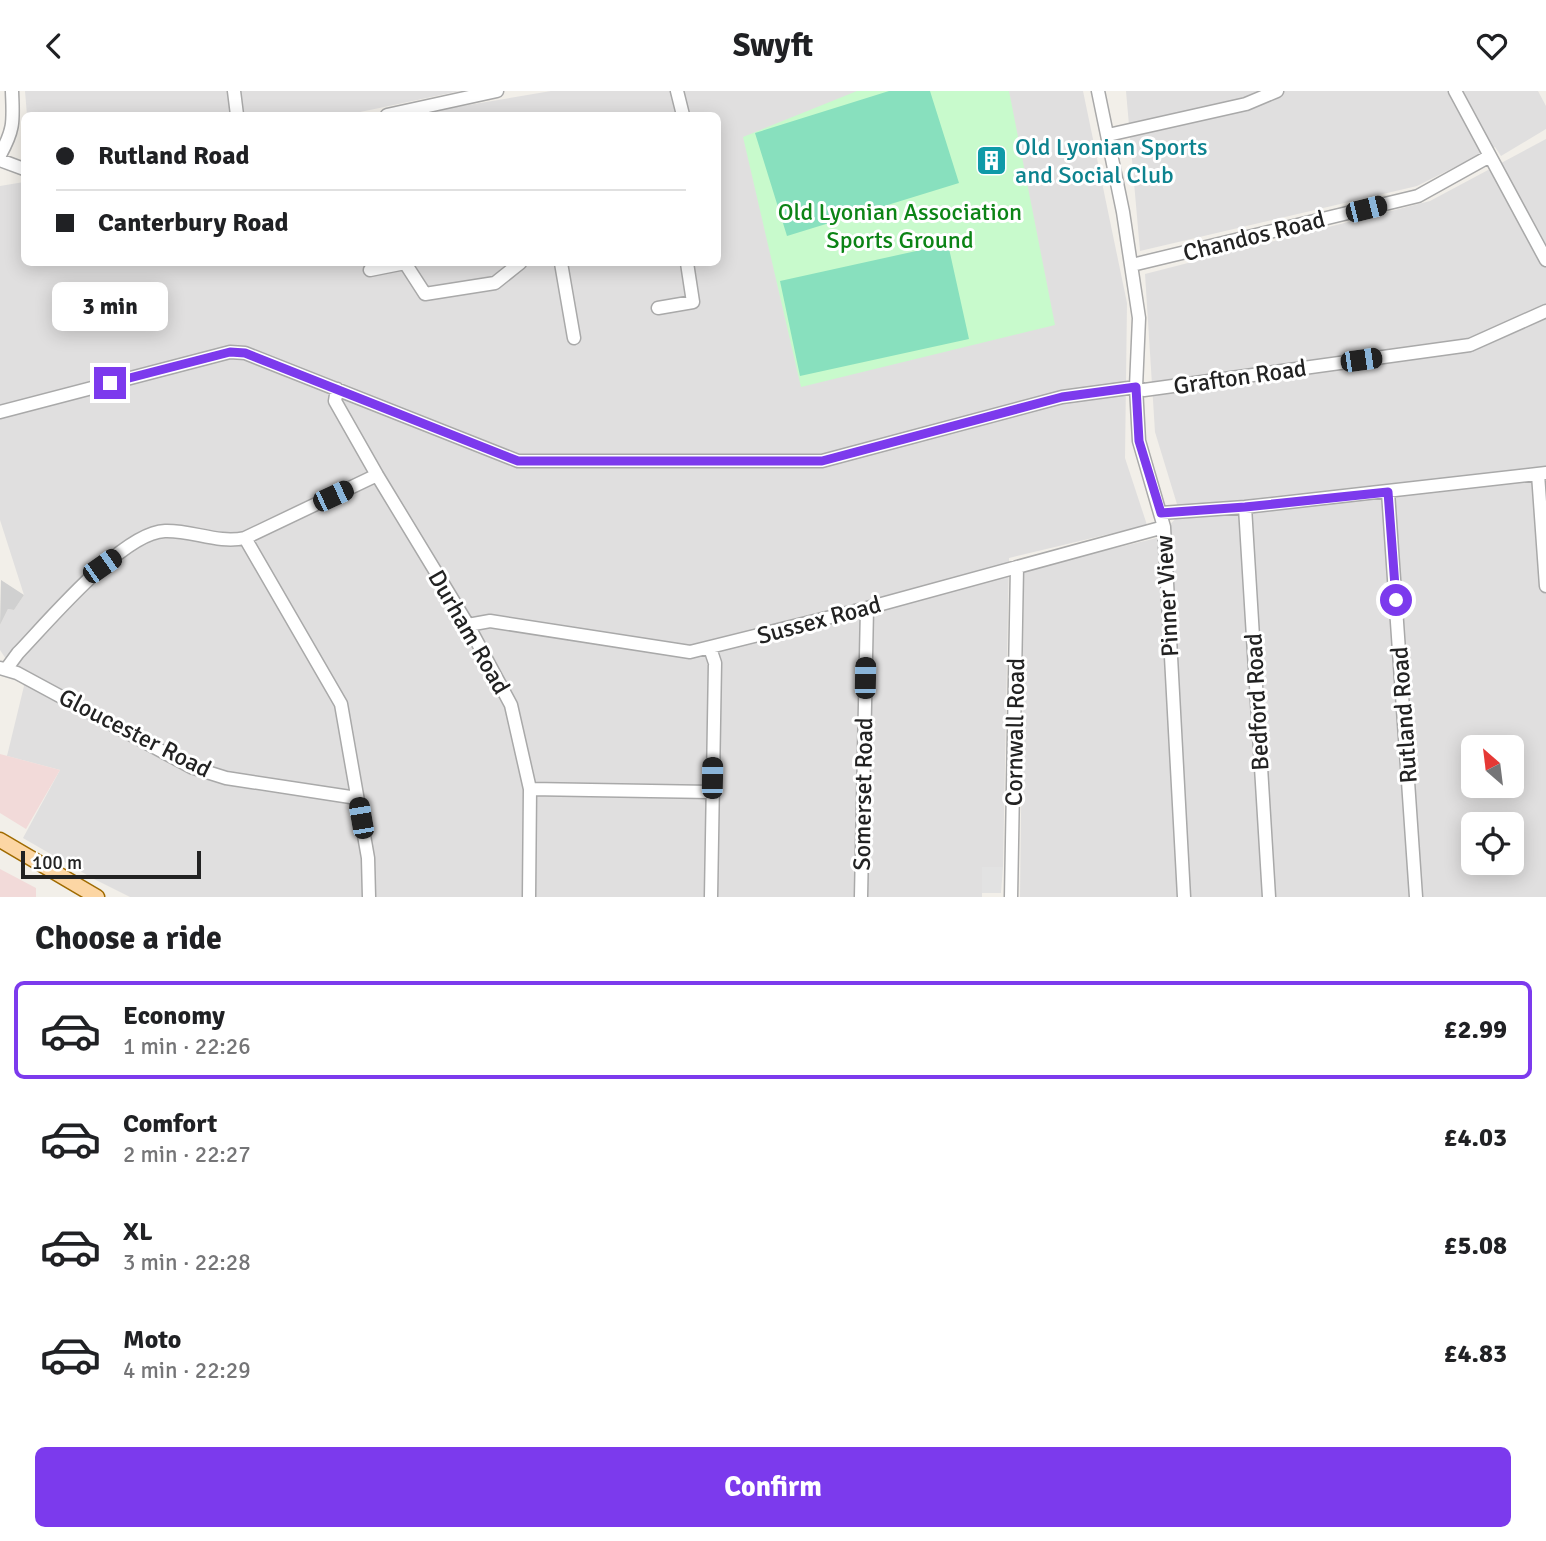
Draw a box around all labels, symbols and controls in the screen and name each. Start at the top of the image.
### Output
text: Swyft [733,26,813,65]
icon: back [35,27,73,65]
icon: heart [1473,27,1511,65]
place label: Old Lyonian Sports and Social Club [1015,132,1207,190]
text: Rutland Road [98,140,249,172]
building icon: Old Lyonian Sports and Social Club [975,144,1009,178]
car [1344,194,1389,224]
park label: Old Lyonian Association Sports Ground [778,197,1022,255]
street label: Chandos Road [1180,204,1328,268]
text: Canterbury Road [98,207,289,239]
callout: 3 min [52,281,168,331]
text: 3 min [82,292,138,321]
car [1339,347,1384,373]
street label: Grafton Road [1172,353,1308,401]
route end [94,367,126,399]
car [310,478,357,514]
street label: Pinner View [1149,534,1185,658]
car [79,545,126,587]
street label: Durham Road [421,565,517,699]
route start [1380,584,1412,616]
street label: Sussex Road [754,589,884,651]
street label: Bedford Road [1238,633,1276,771]
street label: Rutland Road [1384,646,1424,784]
car [855,657,876,699]
street label: Cornwall Road [999,658,1031,806]
street label: Gloucester Road [54,682,216,784]
street label: Somerset Road [847,717,879,871]
north arrow [1461,735,1524,798]
map controls [1461,735,1524,875]
car [702,757,723,799]
car [348,795,375,841]
button: locate [1461,812,1524,875]
scale bar [21,848,201,880]
text: 100 m [32,851,82,875]
text: Choose a ride [35,919,222,958]
icon: car [39,999,102,1062]
text: Economy [123,1000,225,1032]
text: £2.99 [1443,1014,1507,1046]
text: 1 min · 22:26 [123,1032,251,1061]
icon: car [39,1107,102,1170]
text: Comfort [123,1108,217,1140]
text: £4.03 [1443,1122,1507,1154]
text: 2 min · 22:27 [123,1140,251,1169]
icon: car [39,1215,102,1278]
text: XL [123,1216,153,1248]
text: £5.08 [1443,1230,1507,1262]
text: 3 min · 22:28 [123,1248,251,1277]
icon: car [39,1323,102,1386]
text: Moto [123,1324,181,1356]
text: £4.83 [1443,1338,1507,1370]
text: 4 min · 22:29 [123,1356,251,1385]
button: Confirm [35,1447,1511,1527]

